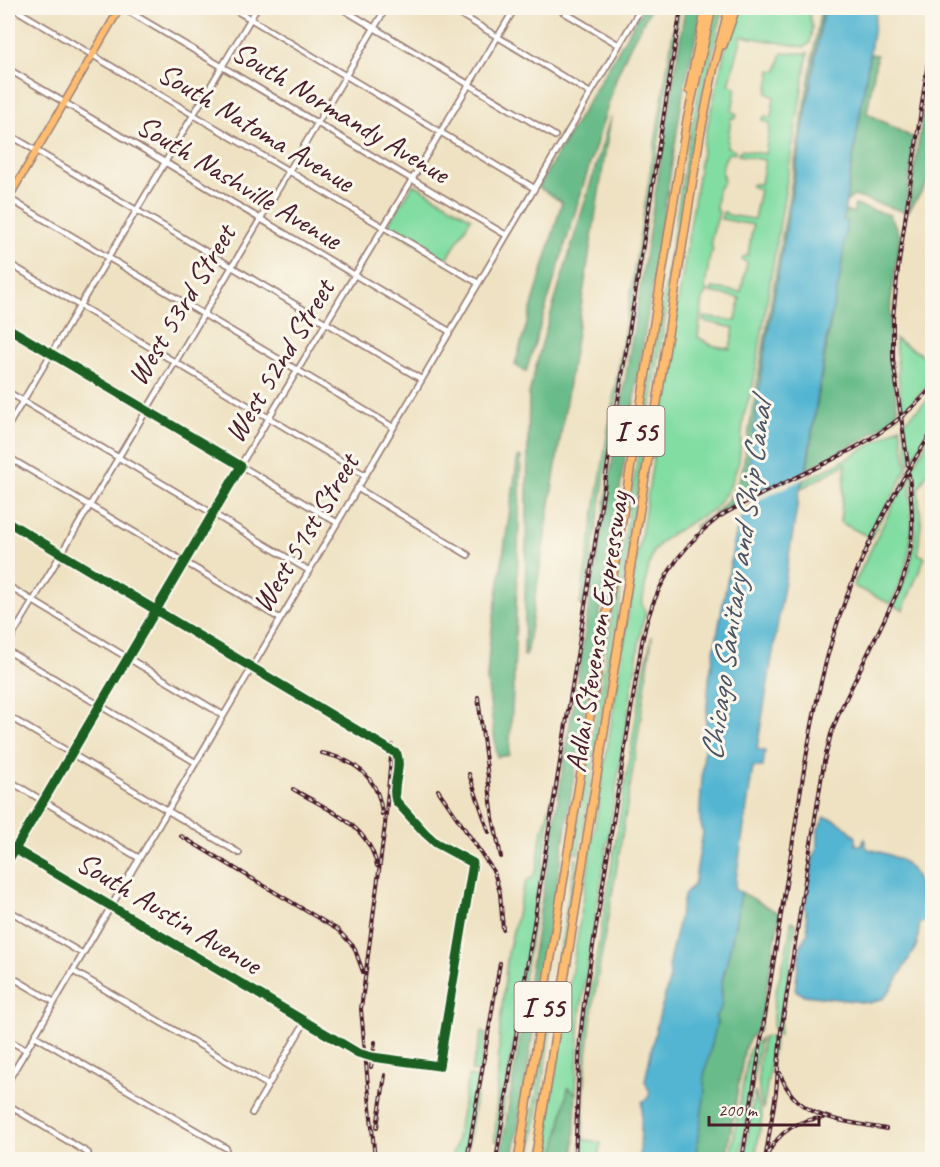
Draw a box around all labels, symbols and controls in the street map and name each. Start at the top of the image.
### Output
street label: South Normandy Avenue [225,32,459,193]
street label: South Natoma Avenue [151,54,363,202]
street label: South Nashville Avenue [130,106,350,259]
street label: West 53rd Street [118,215,245,392]
street label: West 52nd Street [215,270,344,449]
water label: Chicago Sanitary and Ship Canal [691,389,783,763]
road number: I 55 [608,406,664,456]
street label: West 51st Street [243,444,369,619]
street label: Adlai Stevenson Expressway [556,487,638,775]
street label: South Austin Avenue [70,843,270,984]
road number: I 55 [514,982,572,1032]
scale bar [709,1089,818,1127]
text: 200 m [718,1099,759,1121]

